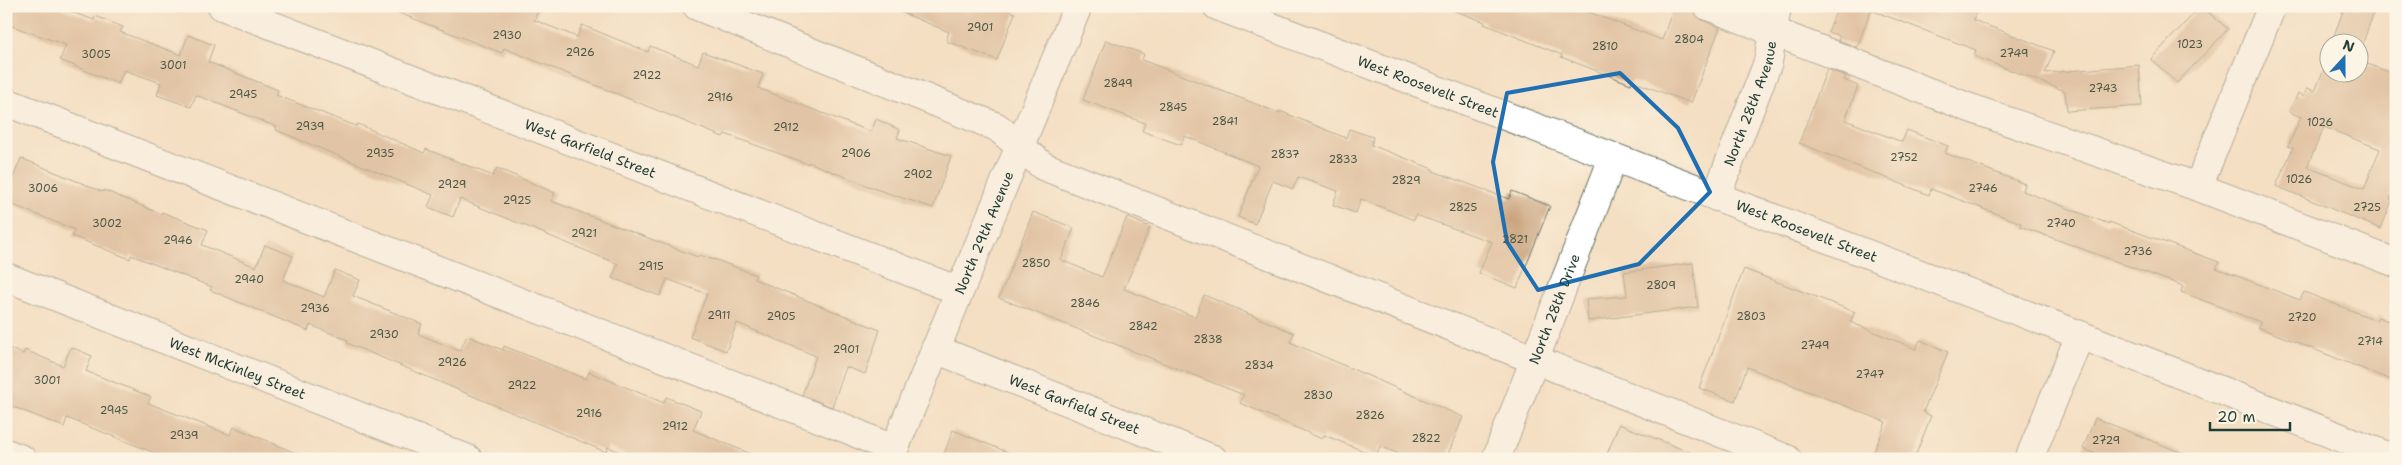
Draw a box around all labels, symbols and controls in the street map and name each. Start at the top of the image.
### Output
house number: 2901 [967,20,993,35]
house number: 2930 [492,28,522,43]
house number: 2804 [1674,32,1704,47]
north arrow [2320,32,2370,82]
text: N [2340,35,2357,56]
house number: 1023 [2177,37,2203,52]
house number: 2810 [1592,39,1618,54]
street label: North 28th Avenue [1720,39,1780,169]
house number: 2926 [565,45,595,60]
house number: 2749 [1999,46,2029,61]
house number: 3005 [81,47,111,62]
street label: West Roosevelt Street [1355,51,1501,122]
house number: 3001 [159,58,187,73]
house number: 2922 [632,68,662,83]
house number: 2849 [1103,76,1133,91]
house number: 2743 [2089,81,2117,96]
house number: 2945 [229,87,257,102]
house number: 2916 [707,90,733,105]
house number: 2845 [1159,100,1188,115]
house number: 2841 [1212,114,1238,129]
street label: West Garfield Street [522,115,659,182]
house number: 1026 [2307,115,2333,130]
house number: 2939 [295,119,325,134]
house number: 2912 [773,120,799,135]
house number: 2935 [366,146,394,161]
house number: 2906 [841,146,871,161]
house number: 2837 [1271,147,1300,162]
house number: 2752 [1890,150,1918,165]
house number: 2833 [1328,152,1358,167]
house number: 2902 [903,167,933,182]
street label: North 29th Avenue [950,168,1018,297]
house number: 1026 [2286,172,2312,187]
house number: 2829 [1391,173,1421,188]
house number: 2929 [437,177,467,192]
house number: 3006 [28,181,58,196]
house number: 2746 [1968,181,1998,196]
house number: 2925 [503,193,531,208]
street label: West Roosevelt Street [1733,196,1880,266]
house number: 2825 [1449,200,1478,215]
house number: 2725 [2353,200,2381,215]
house number: 3002 [92,216,122,231]
house number: 2740 [2046,216,2076,231]
house number: 2921 [571,226,597,241]
house number: 2821 [1502,232,1528,247]
house number: 2946 [163,233,193,248]
house number: 2736 [2124,244,2152,259]
street label: North 28th Drive [1525,251,1584,367]
house number: 2850 [1021,256,1051,271]
house number: 2915 [638,259,664,274]
house number: 2940 [234,272,264,287]
house number: 2809 [1646,278,1676,293]
house number: 2846 [1070,296,1100,311]
house number: 2936 [300,301,330,316]
house number: 2911 [707,308,731,323]
house number: 2905 [767,309,796,324]
house number: 2803 [1736,309,1766,324]
house number: 2720 [2288,310,2316,325]
house number: 2842 [1128,319,1158,334]
house number: 2930 [369,327,399,342]
house number: 2838 [1193,332,1223,347]
street label: West McKinley Street [167,333,309,403]
house number: 2714 [2357,334,2383,349]
house number: 2749 [1800,338,1830,353]
house number: 2901 [833,342,859,357]
house number: 2926 [437,355,467,370]
house number: 2834 [1244,358,1274,373]
house number: 2747 [1856,367,1885,382]
street label: West Garfield Street [1006,370,1143,438]
house number: 3001 [33,373,61,388]
house number: 2922 [507,378,537,393]
house number: 2830 [1303,388,1333,403]
scale bar [2210,400,2290,432]
house number: 2945 [100,403,128,418]
house number: 2916 [576,406,602,421]
text: 20 m [2217,407,2256,427]
house number: 2826 [1355,408,1385,423]
house number: 2912 [662,419,688,434]
house number: 2939 [169,428,199,443]
house number: 2822 [1411,431,1441,446]
house number: 2729 [2092,433,2120,448]

